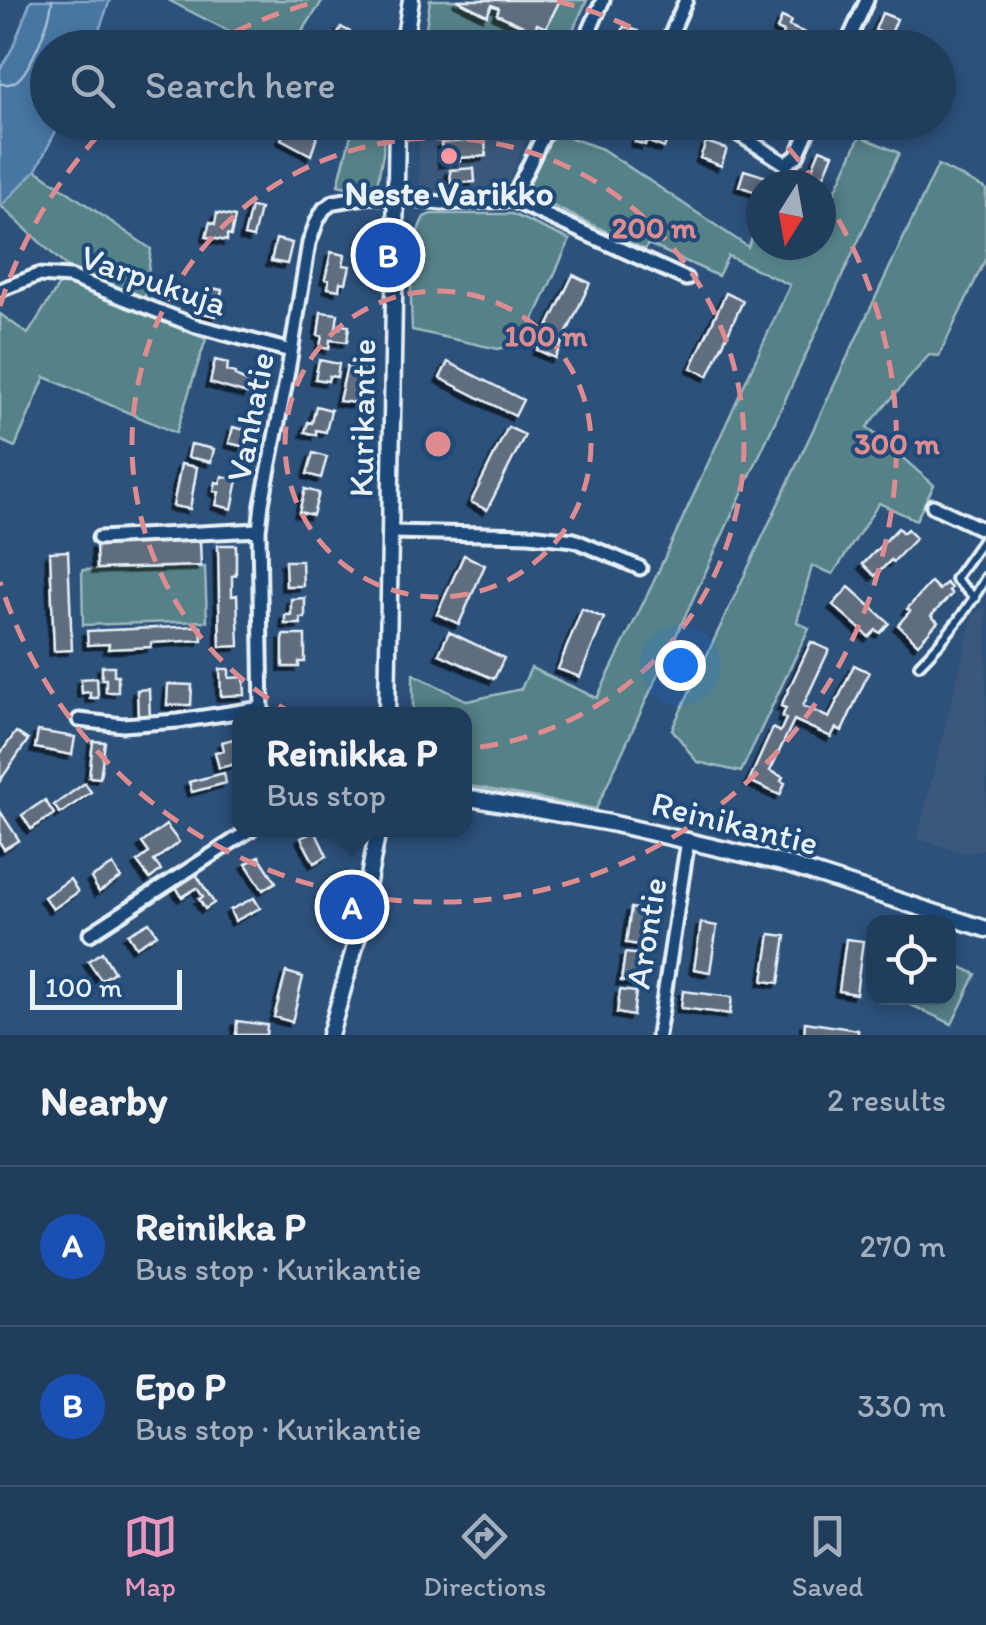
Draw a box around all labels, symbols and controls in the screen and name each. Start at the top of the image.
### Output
search box [30,30,956,140]
icon: search [65,58,120,113]
text: Search here [145,62,336,108]
marker: Neste Varikko [438,145,460,167]
north arrow [746,170,836,260]
place label: Neste Varikko [345,172,553,214]
text: 200 m [612,209,697,246]
pin: B [356,218,420,292]
street label: Varpukuja [75,235,233,325]
text: 100 m [505,317,588,354]
street label: Kurikantie [340,338,384,498]
street label: Vanhatie [217,349,283,485]
text: 300 m [854,425,940,462]
centre of rings [420,426,456,462]
your location [655,640,706,691]
popup [232,707,472,837]
text: Reinikka P [267,730,437,776]
text: Bus stop [267,776,386,814]
street label: Reinikantie [647,782,823,864]
pin: A [320,870,384,944]
street label: Arontie [617,874,675,992]
map controls [866,915,956,1005]
button: locate [866,915,956,1005]
scale bar [30,965,182,1010]
text: 100 m [45,970,122,1004]
text: Nearby [40,1075,167,1126]
text: 2 results [827,1081,946,1119]
text: Reinikka P [135,1204,306,1250]
text: A [62,1227,83,1265]
text: 270 m [859,1227,946,1265]
text: Bus stop · Kurikantie [135,1250,421,1288]
text: Epo P [135,1364,226,1410]
text: B [62,1387,83,1425]
text: 330 m [857,1387,946,1425]
text: Bus stop · Kurikantie [135,1410,421,1448]
tab: Map [123,1509,178,1603]
tab: Directions [423,1509,546,1603]
tab: Saved [792,1509,863,1603]

